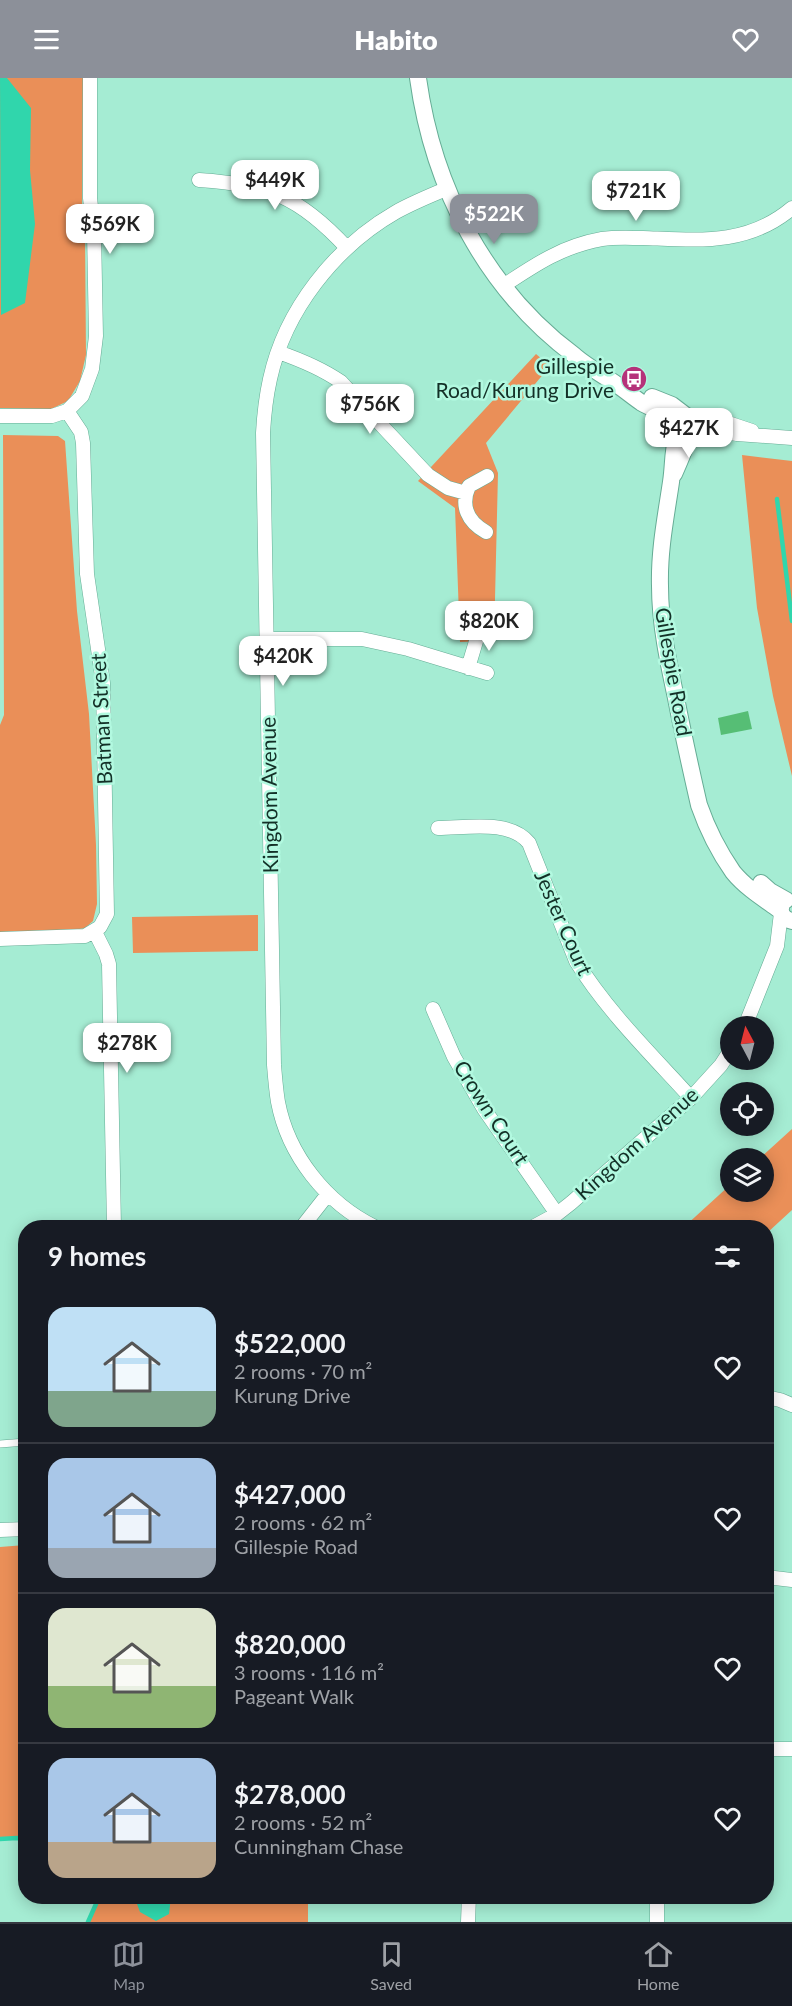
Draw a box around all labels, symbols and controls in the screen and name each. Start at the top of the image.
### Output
icon: menu [30,23,63,56]
text: Habito [354,23,438,56]
icon: heart [729,23,762,56]
pin: $449K [233,160,317,211]
text: $449K [245,167,305,191]
pin: $721K [594,171,678,222]
text: $721K [606,178,666,202]
pin: $522K [452,194,536,245]
text: $522K [464,201,524,225]
pin: $569K [68,204,152,255]
text: $569K [80,211,140,235]
place label: Gillespie Road/Kurung Drive [435,353,614,402]
bus stop icon: Gillespie Road/Kurung Drive [619,364,649,394]
pin: $756K [328,384,412,435]
text: $756K [340,391,400,415]
pin: $427K [647,408,731,459]
text: $427K [659,415,719,439]
pin: $820K [447,601,531,652]
street label: Gillespie Road [651,605,698,738]
text: $820K [459,608,519,632]
pin: $420K [241,636,325,687]
text: $420K [253,643,313,667]
street label: Batman Street [85,652,116,785]
street label: Kingdom Avenue [255,717,282,874]
street label: Jester Court [530,866,599,979]
north arrow [720,1016,774,1070]
map controls [720,1016,774,1202]
pin: $278K [85,1023,169,1074]
text: $278K [97,1030,157,1054]
street label: Crown Court [449,1055,535,1169]
street label: Kingdom Avenue [569,1081,703,1205]
button: locate [720,1082,774,1136]
button: layers [720,1148,774,1202]
text: 9 homes [48,1240,146,1272]
icon: filters [711,1240,744,1273]
text: $522,000 [234,1327,346,1359]
icon: home [96,1331,168,1403]
icon: heart [711,1351,744,1384]
text: 2 rooms · 70 m² [234,1359,372,1383]
text: Kurung Drive [234,1383,351,1407]
text: $427,000 [234,1478,346,1510]
icon: home [96,1482,168,1554]
icon: heart [711,1502,744,1535]
text: 2 rooms · 62 m² [234,1510,372,1534]
text: Gillespie Road [234,1534,358,1558]
text: $820,000 [234,1628,346,1660]
icon: home [96,1632,168,1704]
icon: heart [711,1652,744,1685]
text: 3 rooms · 116 m² [234,1660,384,1684]
text: Pageant Walk [234,1684,354,1708]
text: $278,000 [234,1778,346,1810]
icon: home [96,1782,168,1854]
icon: heart [711,1802,744,1835]
text: 2 rooms · 52 m² [234,1810,372,1834]
text: Cunningham Chase [234,1834,403,1858]
tab: Map [112,1938,145,1993]
tab: Saved [370,1938,412,1993]
tab: Home [637,1938,680,1993]

